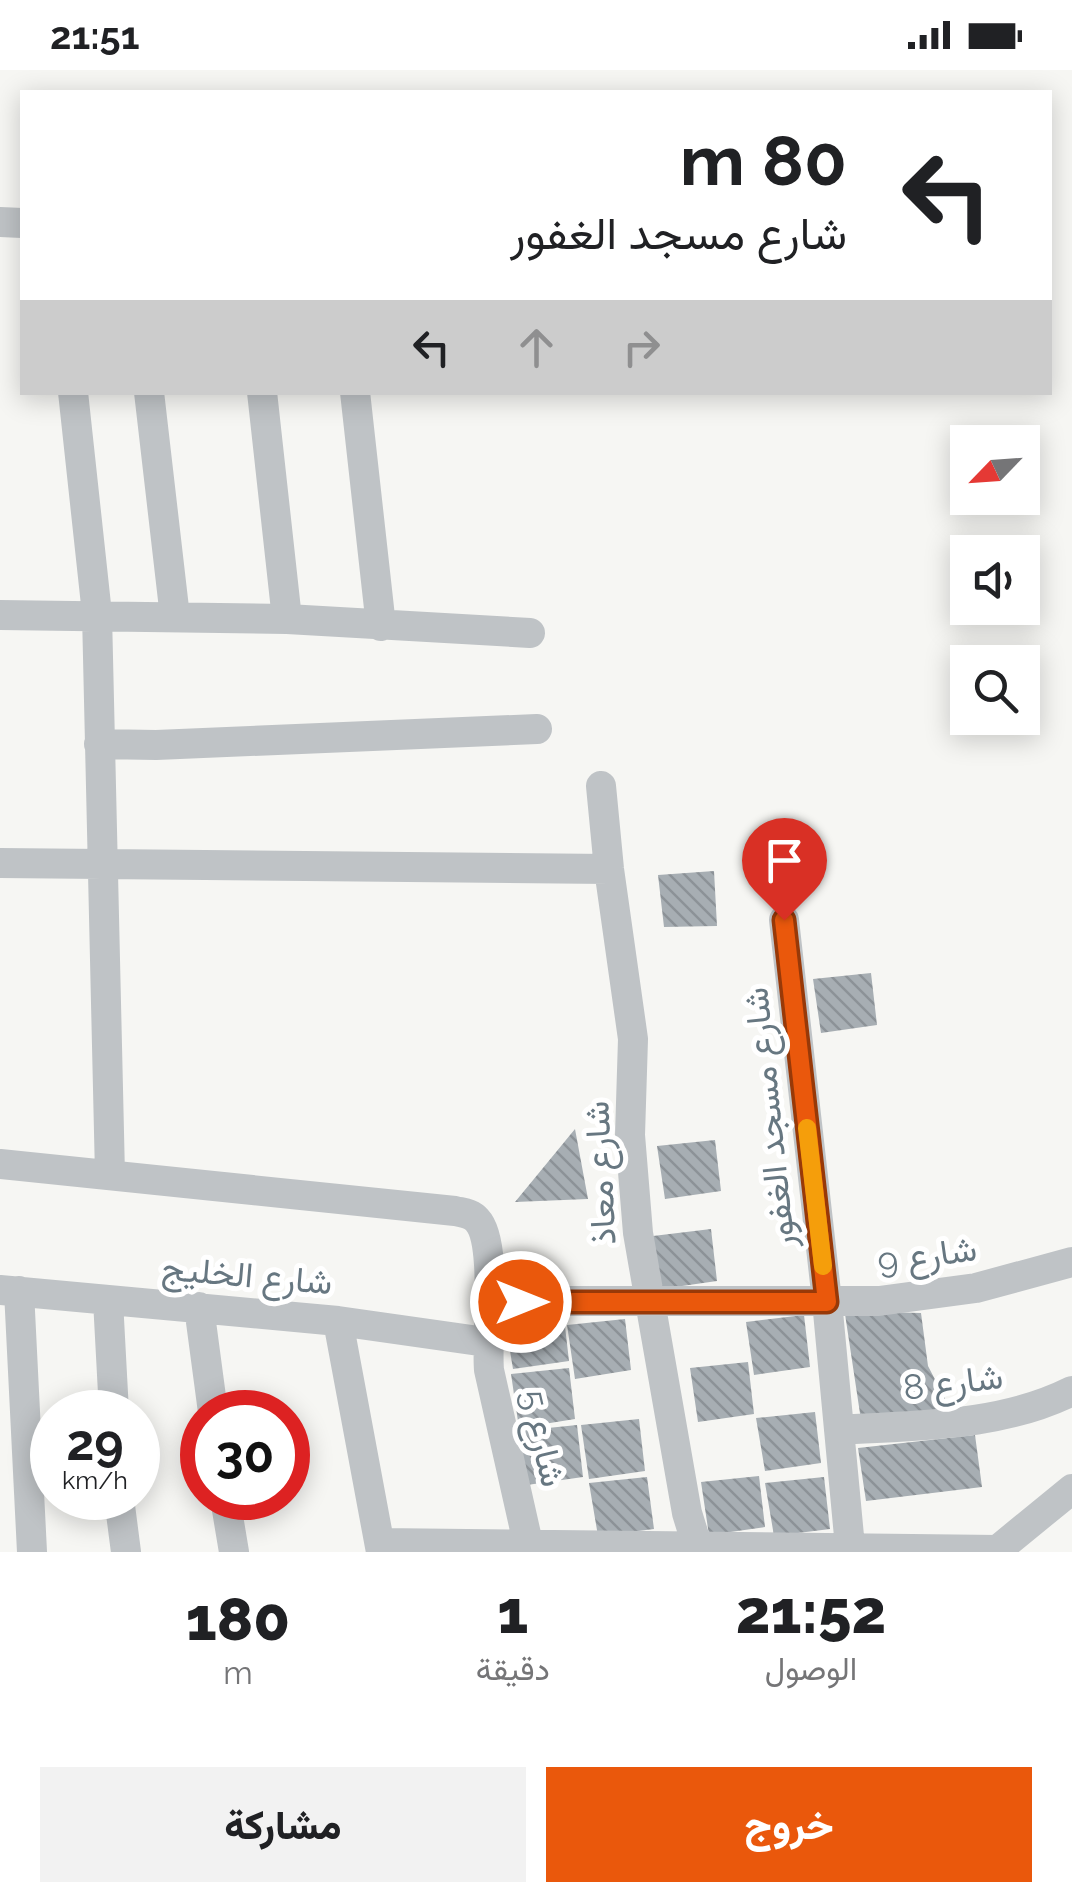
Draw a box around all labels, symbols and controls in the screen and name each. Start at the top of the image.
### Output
text: 21:51 [50,13,139,58]
text: 80 m [680,119,847,201]
icon: left [882,130,1012,260]
text: شارع مسجد الغفور [510,207,847,260]
icon: left [404,320,459,375]
icon: ahead [509,320,564,375]
icon: right [614,320,669,375]
north arrow [950,425,1040,515]
map controls [950,425,1040,735]
button: sound [950,535,1040,625]
button: search [950,645,1040,735]
pin [742,818,827,921]
icon: arrive [757,833,812,888]
street label: شارع مسجد الغفور [734,985,807,1252]
street label: شارع معاذ [575,1100,628,1246]
street label: شارع 9 [875,1227,980,1286]
street label: شارع الخليج [160,1247,334,1306]
position arrow [469,1250,573,1354]
street label: شارع 8 [901,1355,1006,1412]
street label: شارع 5 [509,1385,575,1491]
speed limit sign: 30 [180,1390,310,1520]
text: 29 [66,1413,124,1472]
text: km/h [62,1465,128,1495]
text: 1 [497,1577,528,1647]
text: 21:52 [736,1577,886,1647]
text: 180 [186,1584,290,1654]
text: دقيقة [476,1650,550,1687]
text: الوصول [765,1650,857,1687]
text: m [223,1654,253,1691]
button: مشاركة [40,1767,526,1882]
button: خروج [546,1767,1032,1882]

